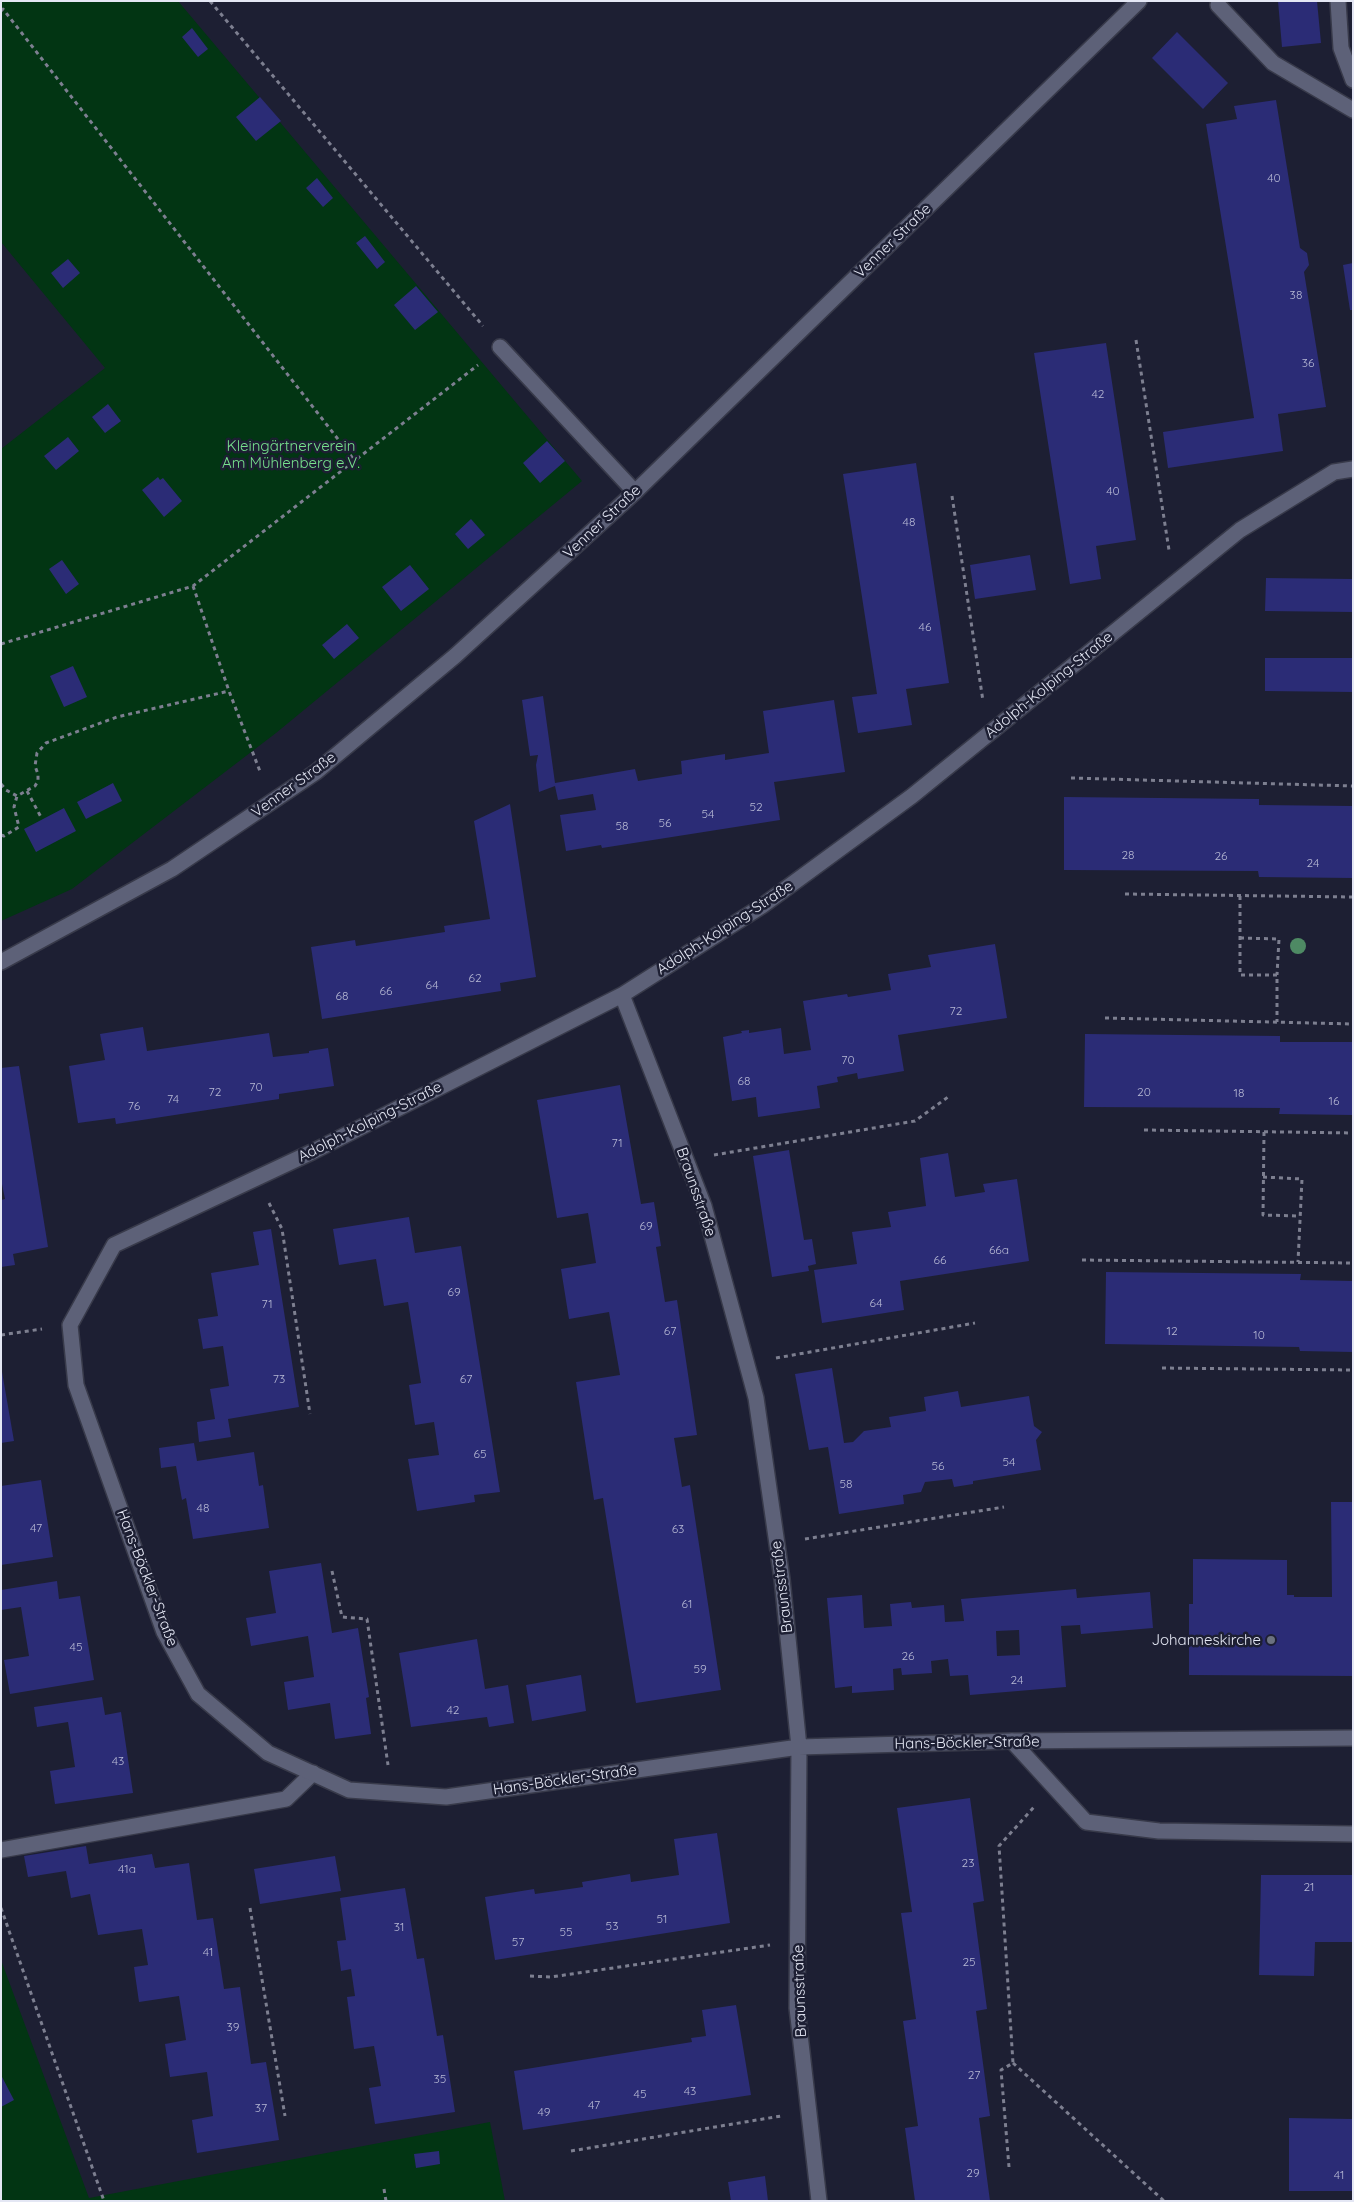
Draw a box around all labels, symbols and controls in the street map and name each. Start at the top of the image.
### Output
house number: 40 [1267,171,1281,185]
street label: Venner Straße [851,200,935,282]
house number: 38 [1290,288,1302,302]
house number: 36 [1302,356,1314,370]
house number: 42 [1092,387,1104,401]
park label: Kleingärtnerverein Am Mühlenberg e.V. [222,437,360,472]
street label: Venner Straße [559,481,645,563]
house number: 40 [1106,484,1120,498]
house number: 48 [903,515,915,529]
house number: 46 [919,620,931,634]
street label: Adolph-Kolping-Straße [982,628,1116,742]
street label: Venner Straße [248,748,340,822]
house number: 52 [749,800,763,814]
house number: 54 [702,807,714,821]
house number: 56 [659,816,671,830]
house number: 58 [615,819,629,833]
house number: 28 [1121,848,1135,862]
house number: 26 [1214,849,1228,863]
house number: 24 [1307,856,1319,870]
street label: Adolph-Kolping-Straße [653,877,797,979]
house number: 62 [468,971,482,985]
house number: 64 [426,978,438,992]
house number: 66 [380,984,392,998]
house number: 68 [336,989,348,1003]
house number: 72 [950,1004,962,1018]
house number: 70 [841,1053,855,1067]
house number: 68 [738,1074,750,1088]
street label: Adolph-Kolping-Straße [295,1078,445,1166]
house number: 70 [249,1080,263,1094]
house number: 72 [209,1085,221,1099]
house number: 20 [1137,1085,1151,1099]
house number: 18 [1234,1086,1244,1100]
house number: 74 [167,1092,179,1106]
house number: 16 [1329,1094,1339,1108]
house number: 76 [128,1099,140,1113]
house number: 71 [611,1136,623,1150]
street label: Braunsstraße [672,1145,720,1239]
house number: 69 [639,1219,653,1233]
house number: 66a [989,1243,1009,1257]
house number: 66 [934,1253,946,1267]
house number: 69 [447,1285,461,1299]
house number: 64 [870,1296,882,1310]
house number: 71 [261,1297,273,1311]
house number: 67 [664,1324,676,1338]
house number: 12 [1166,1324,1178,1338]
house number: 10 [1253,1328,1265,1342]
house number: 73 [273,1372,285,1386]
house number: 67 [460,1372,472,1386]
house number: 65 [474,1447,486,1461]
house number: 54 [1003,1455,1015,1469]
house number: 56 [932,1459,944,1473]
house number: 58 [839,1477,853,1491]
house number: 48 [197,1501,209,1515]
street label: Hans-Böckler-Straße [113,1507,181,1649]
house number: 47 [30,1521,42,1535]
house number: 63 [672,1522,684,1536]
street label: Braunsstraße [767,1540,797,1634]
house number: 61 [682,1597,692,1611]
place label: Johanneskirche [1151,1631,1261,1649]
marker: Johanneskirche [1265,1634,1277,1646]
house number: 45 [70,1640,82,1654]
house number: 26 [901,1649,915,1663]
house number: 59 [693,1662,707,1676]
house number: 24 [1011,1673,1023,1687]
house number: 42 [447,1703,459,1717]
street label: Hans-Böckler-Straße [894,1733,1040,1753]
house number: 43 [112,1754,124,1768]
street label: Hans-Böckler-Straße [492,1761,638,1799]
house number: 23 [962,1856,974,1870]
house number: 41a [118,1862,136,1876]
house number: 21 [1303,1880,1315,1894]
house number: 51 [657,1912,667,1926]
house number: 53 [606,1919,618,1933]
house number: 31 [394,1920,404,1934]
house number: 55 [559,1925,573,1939]
house number: 57 [512,1935,524,1949]
street label: Braunsstraße [789,1944,811,2038]
house number: 41 [203,1945,213,1959]
house number: 25 [962,1955,976,1969]
house number: 39 [227,2020,239,2034]
house number: 27 [968,2068,980,2082]
house number: 35 [434,2072,446,2086]
house number: 43 [684,2084,696,2098]
house number: 45 [634,2087,646,2101]
house number: 47 [588,2098,600,2112]
house number: 37 [255,2101,267,2115]
house number: 49 [538,2105,550,2119]
house number: 29 [966,2166,980,2180]
house number: 41 [1334,2168,1344,2182]

